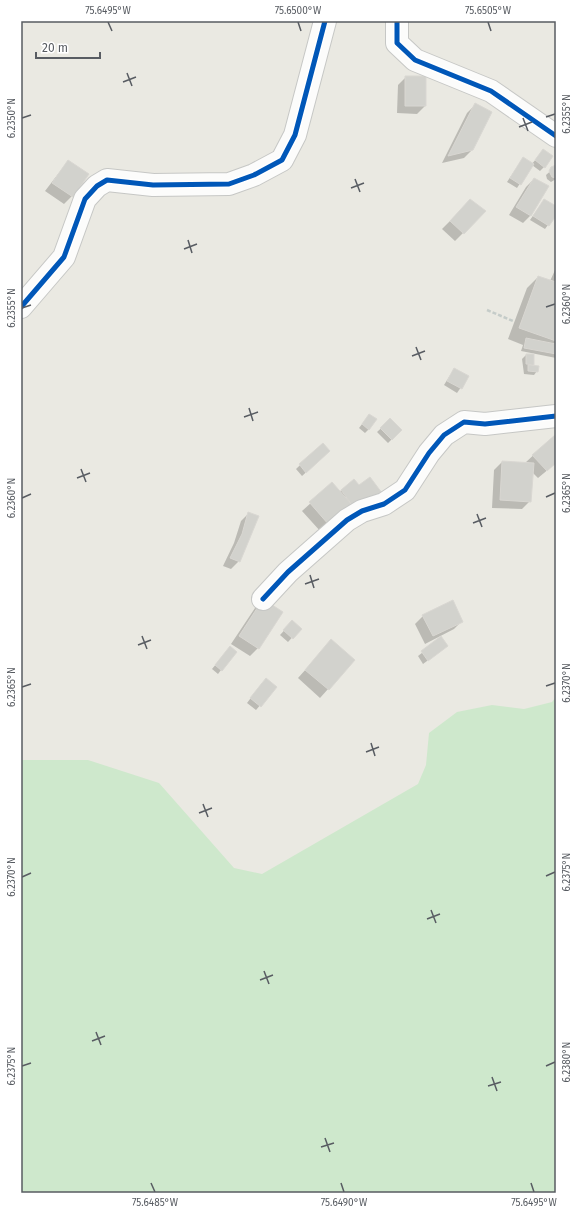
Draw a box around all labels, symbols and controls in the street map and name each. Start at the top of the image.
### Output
text: 75.6495°W [85,5,132,17]
text: 75.6500°W [275,5,322,17]
text: 75.6505°W [465,5,512,17]
scale bar [36,34,100,60]
text: 20 m [42,41,68,55]
text: 6.2355°N [561,94,573,134]
text: 6.2350°N [6,98,18,138]
text: 6.2360°N [561,284,573,324]
text: 6.2355°N [6,288,18,328]
text: 6.2365°N [561,473,573,513]
text: 6.2360°N [6,478,18,518]
text: 6.2370°N [561,663,573,703]
text: 6.2365°N [6,667,18,707]
text: 6.2375°N [561,853,573,891]
text: 6.2370°N [6,857,18,897]
text: 6.2380°N [561,1042,573,1082]
text: 6.2375°N [6,1047,18,1085]
text: 75.6485°W [132,1197,179,1209]
text: 75.6490°W [321,1197,368,1209]
text: 75.6495°W [511,1197,558,1209]

